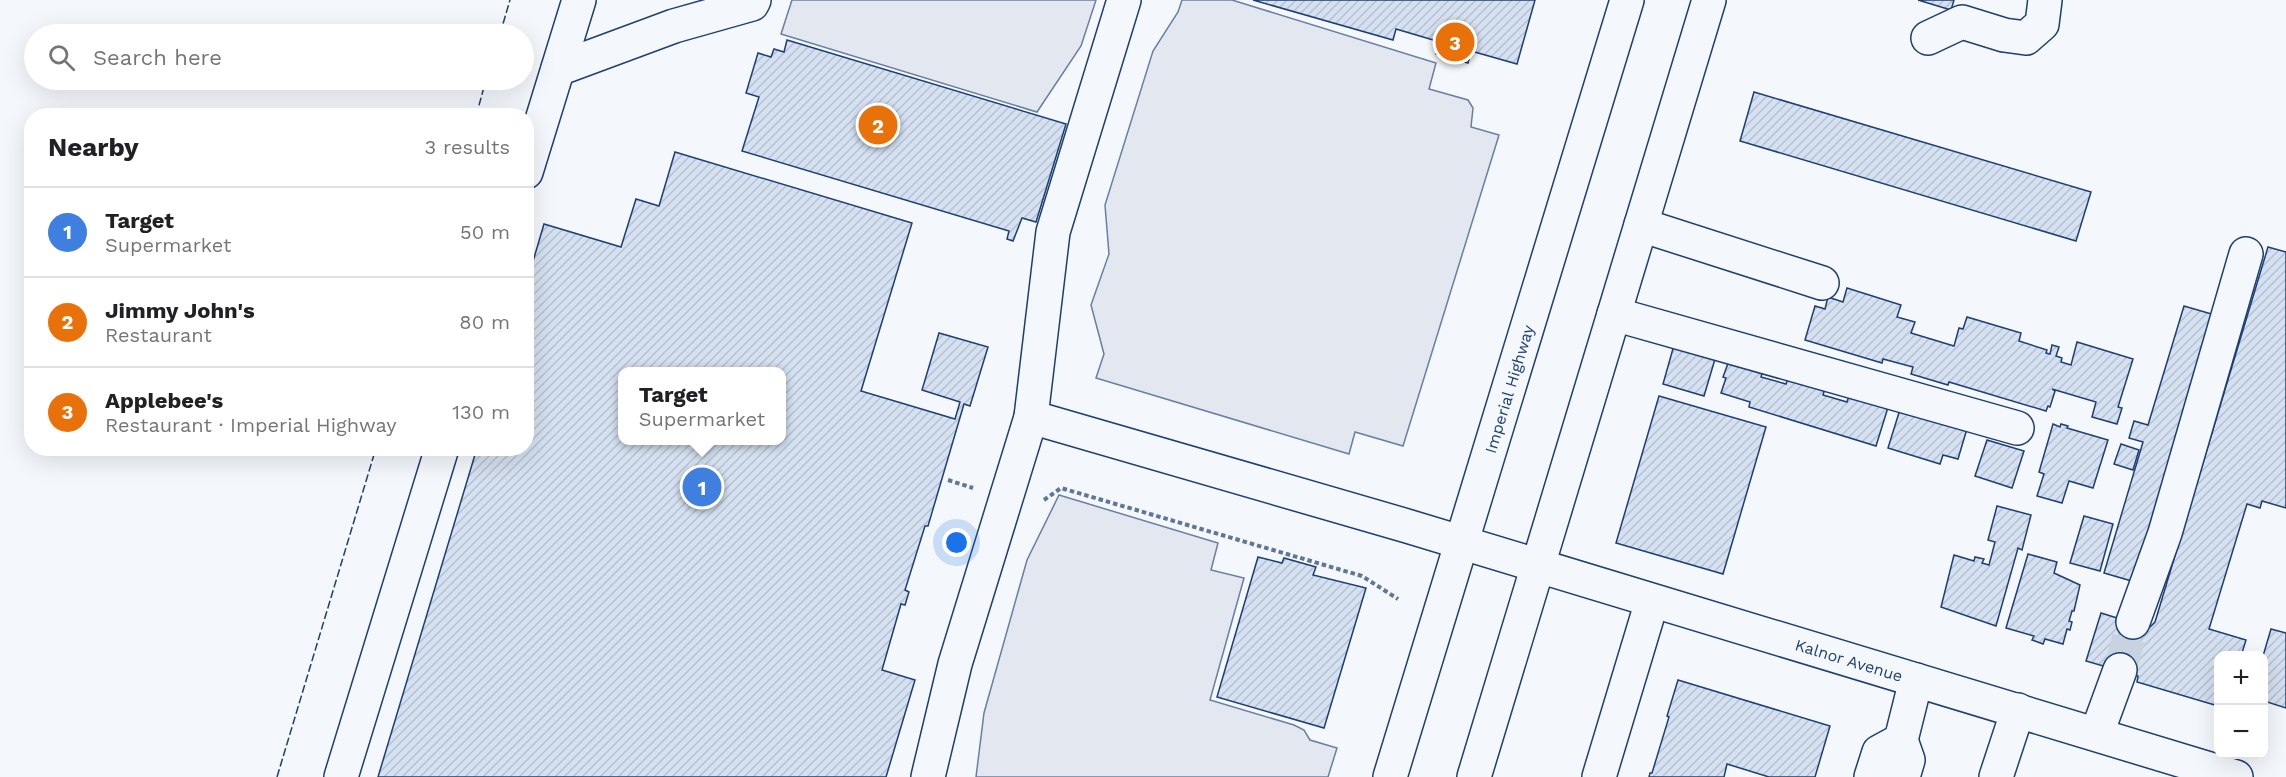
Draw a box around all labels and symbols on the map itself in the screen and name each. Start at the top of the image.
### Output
pin: 3 [1436,20,1474,64]
pin: 2 [858,102,898,148]
street label: Imperial Highway [1481,322,1538,456]
pin: 1 [682,464,722,510]
your location [942,528,971,557]
street label: Kalnor Avenue [1793,635,1905,686]

